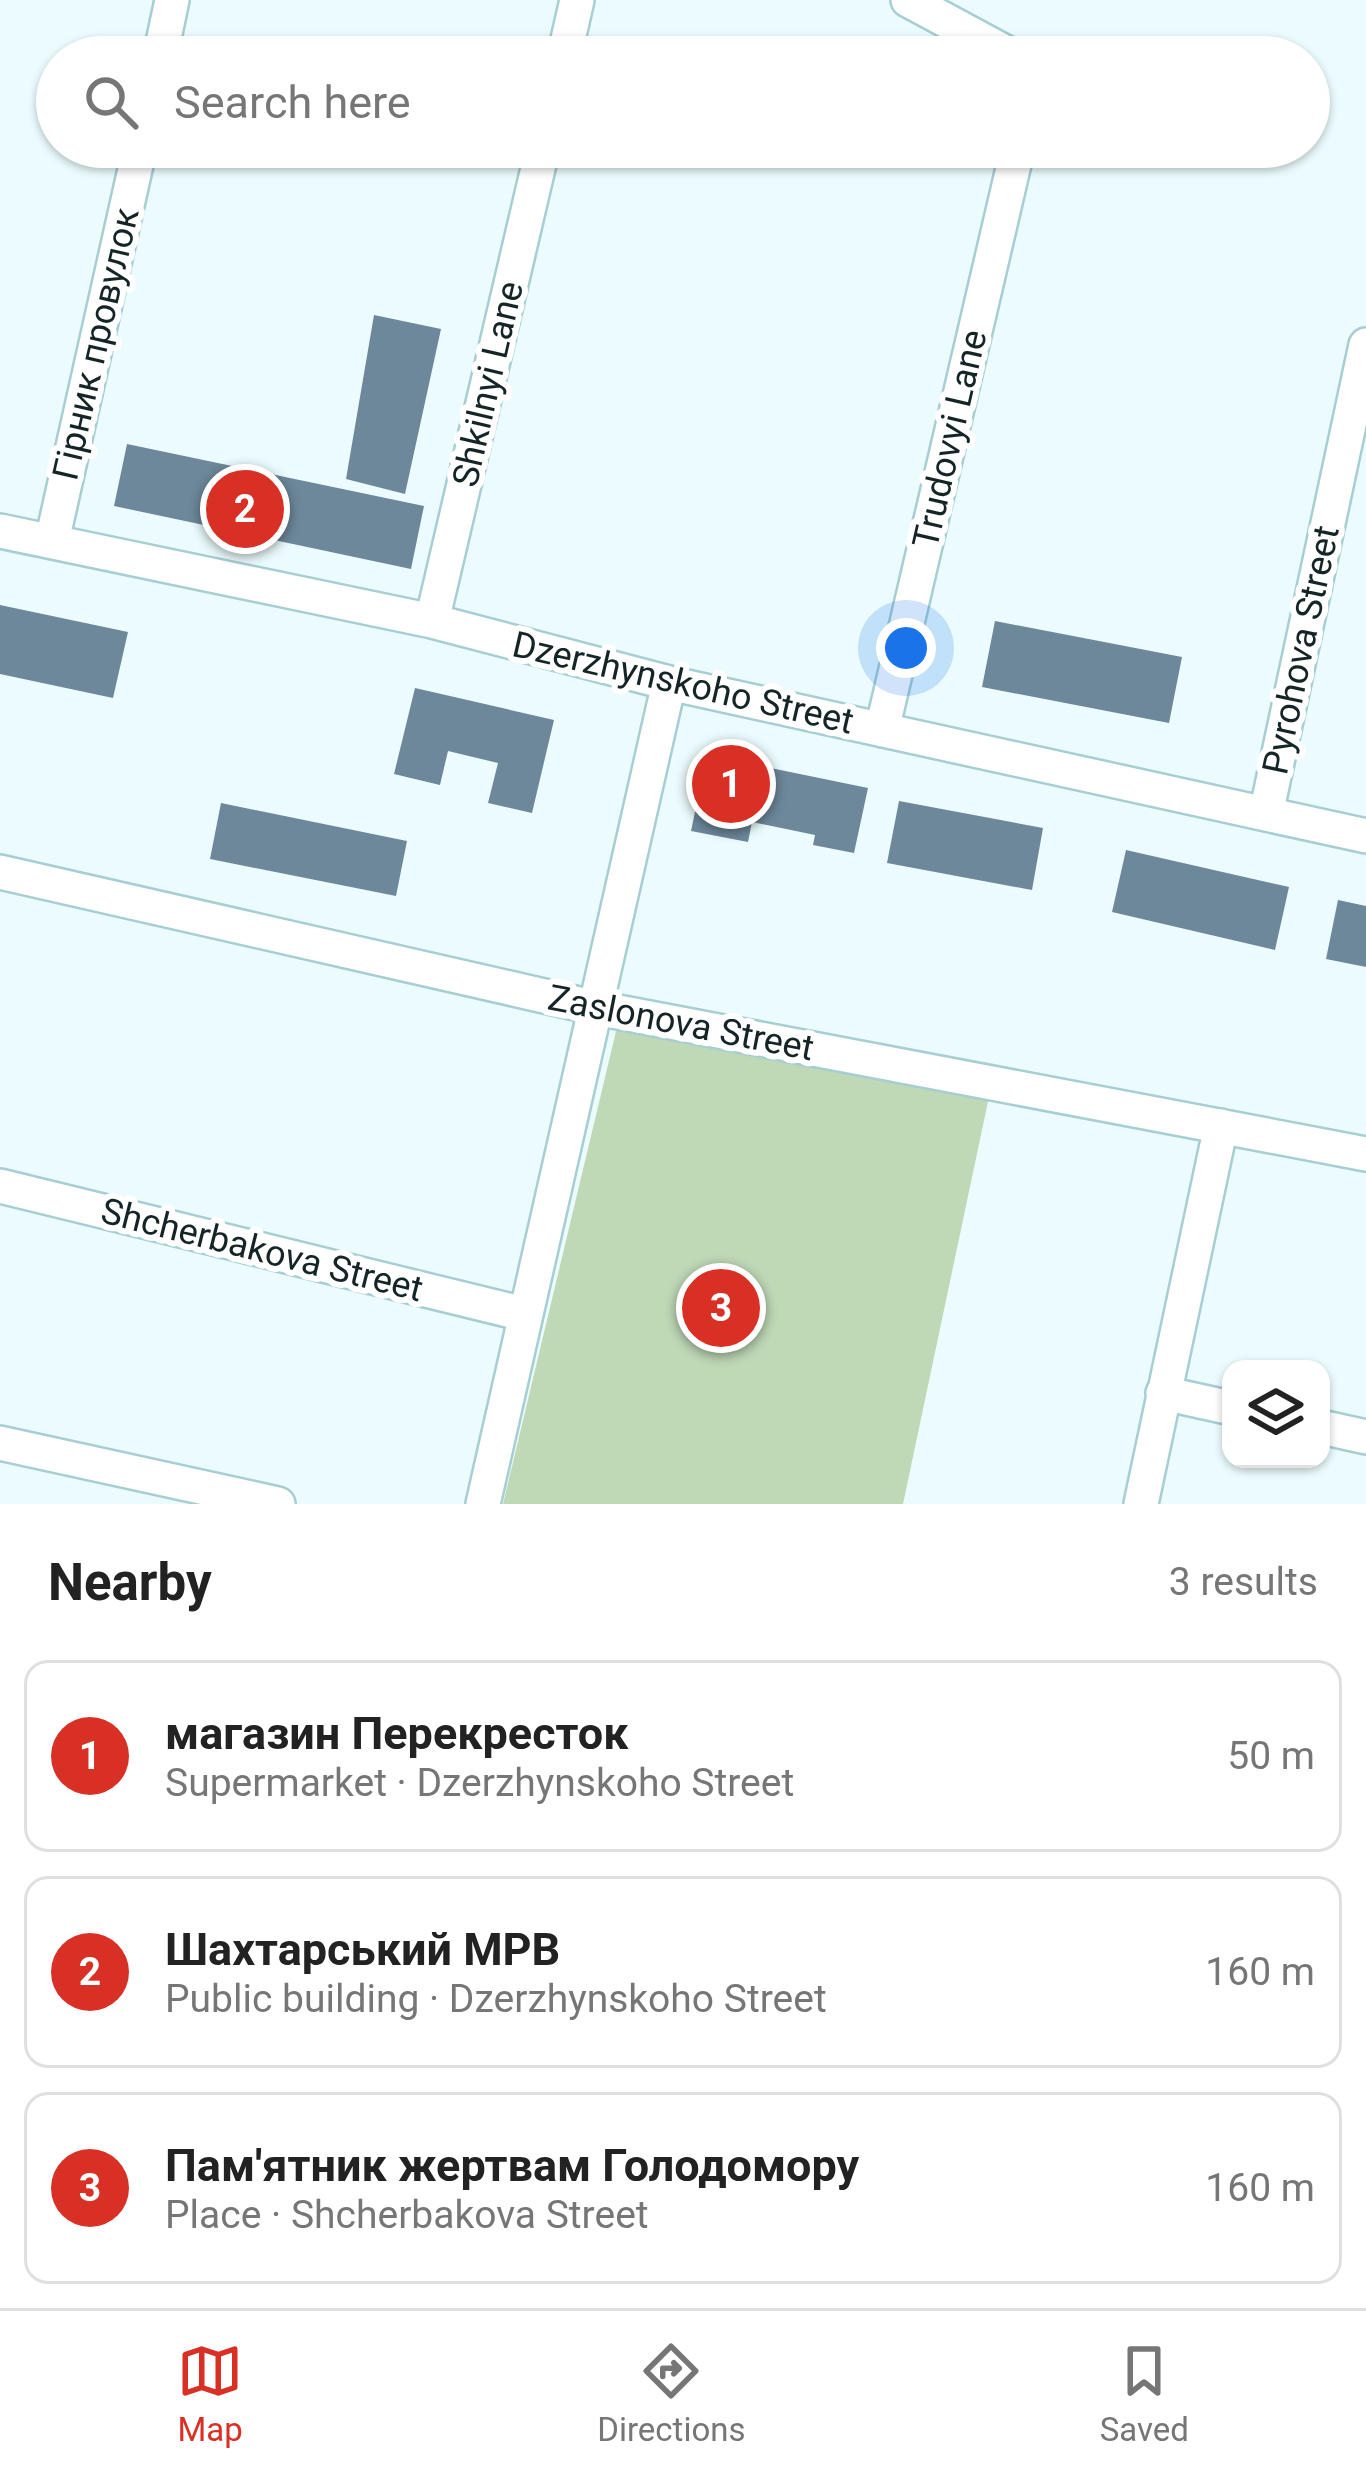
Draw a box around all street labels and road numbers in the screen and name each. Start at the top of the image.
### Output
street label: Гірник провулок [44,203,148,484]
street label: Shkilnyi Lane [444,277,532,491]
street label: Trudovyi Lane [904,326,996,552]
street label: Pyrohova Street [1254,522,1348,778]
street label: Dzerzhynskoho Street [508,623,858,743]
street label: Zaslonova Street [545,977,817,1069]
street label: Shcherbakova Street [97,1190,427,1310]

